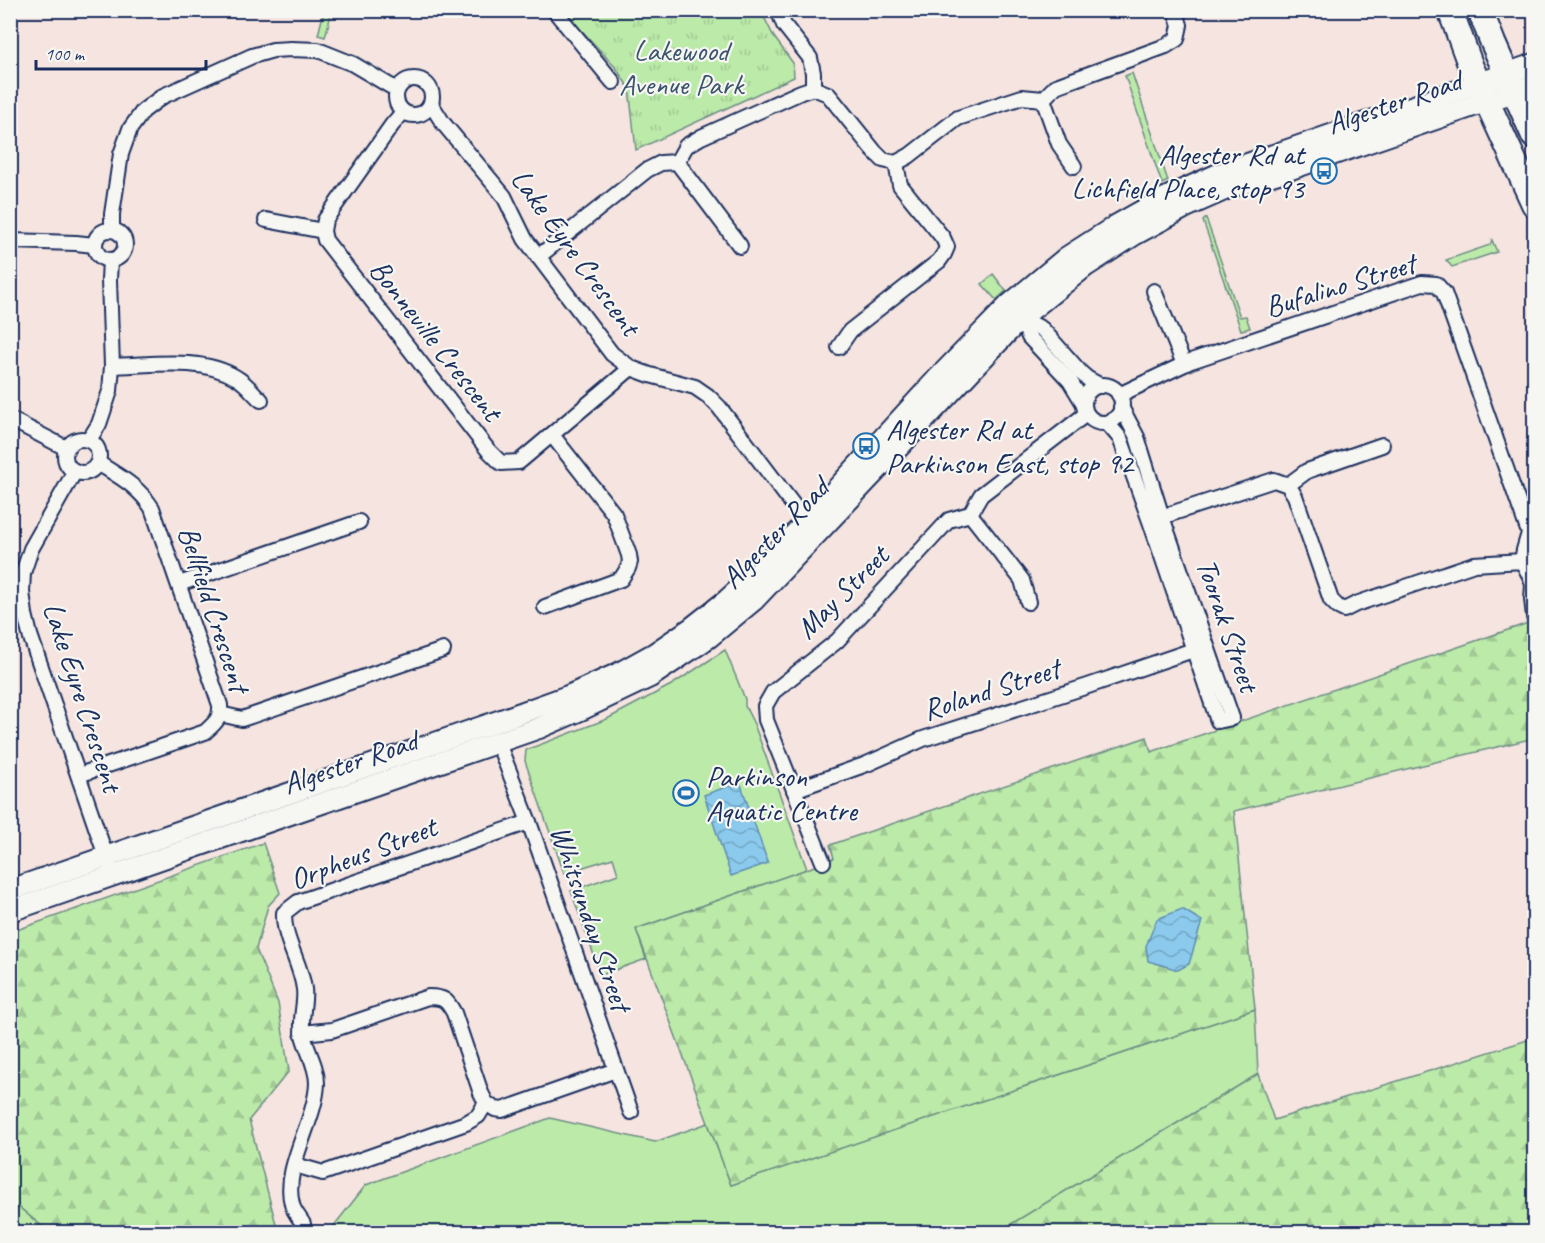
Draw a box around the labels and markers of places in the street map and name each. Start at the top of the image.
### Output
place label: Algester Rd at Lichfield Place, stop 93 [1072,135,1307,207]
bus stop icon: Algester Rd at Lichfield Place, stop 93 [1309,156,1339,186]
place label: Algester Rd at Parkinson East, stop 92 [886,410,1135,482]
bus stop icon: Algester Rd at Parkinson East, stop 92 [851,431,881,461]
place label: Parkinson Aquatic Centre [706,757,859,829]
sports icon: Parkinson Aquatic Centre [671,778,701,808]

